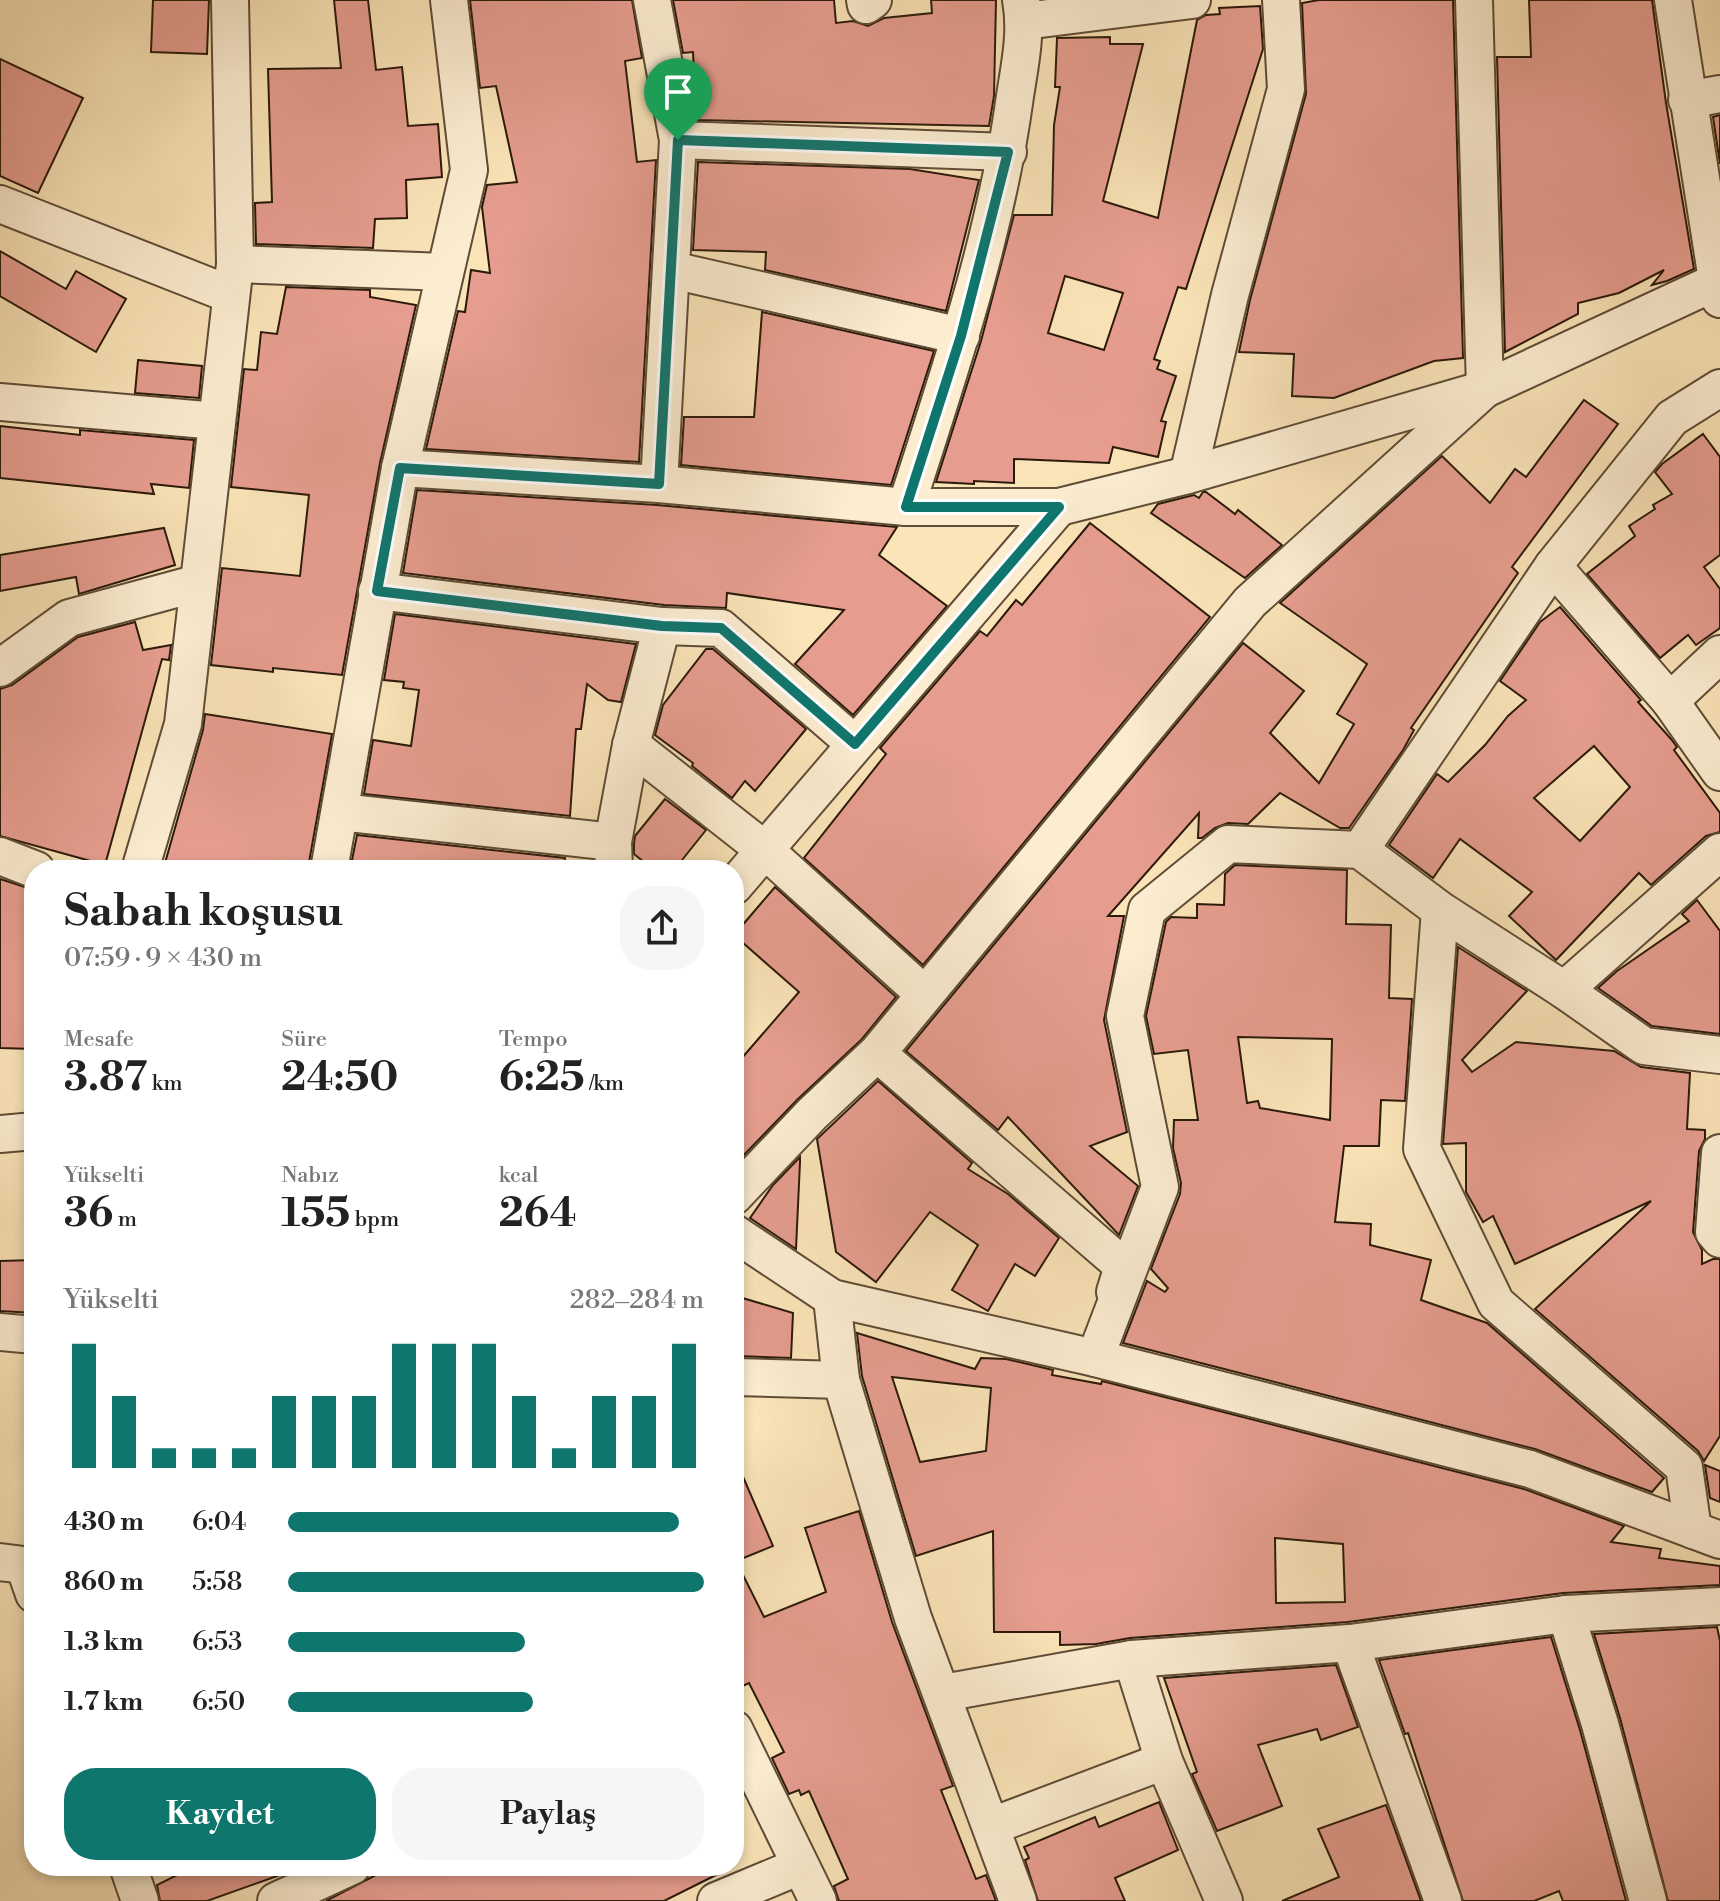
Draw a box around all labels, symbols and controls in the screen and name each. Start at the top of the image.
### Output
pin [644,58,712,140]
icon: arrive [656,70,700,114]
text: Sabah koşusu [64,884,343,939]
button: share [620,886,704,970]
text: 07:59 · 9 × 430 m [64,942,262,974]
text: Mesafe [64,1026,134,1053]
text: Süre [281,1026,327,1053]
text: Tempo [499,1026,568,1053]
text: 3.87 [64,1053,147,1103]
text: 24:50 [281,1053,398,1103]
text: 6:25 [499,1053,585,1103]
text: km [147,1070,183,1097]
text: /km [585,1070,624,1097]
text: Yükselti [64,1162,144,1189]
text: Nabız [281,1162,339,1189]
text: kcal [499,1162,539,1189]
text: 36 [64,1189,113,1239]
text: 155 [281,1189,350,1239]
text: 264 [499,1189,576,1239]
text: m [113,1206,137,1233]
text: bpm [350,1206,399,1233]
text: Yükselti [64,1284,159,1316]
text: 282–284 m [570,1284,704,1316]
text: 430 m [64,1506,144,1538]
text: 6:04 [192,1506,246,1538]
text: 860 m [64,1566,144,1598]
text: 5:58 [192,1566,242,1598]
text: 1.3 km [64,1626,143,1658]
text: 6:53 [192,1626,242,1658]
text: 1.7 km [64,1686,143,1718]
text: 6:50 [192,1686,245,1718]
button: Kaydet [64,1768,376,1860]
button: Paylaş [392,1768,704,1860]

